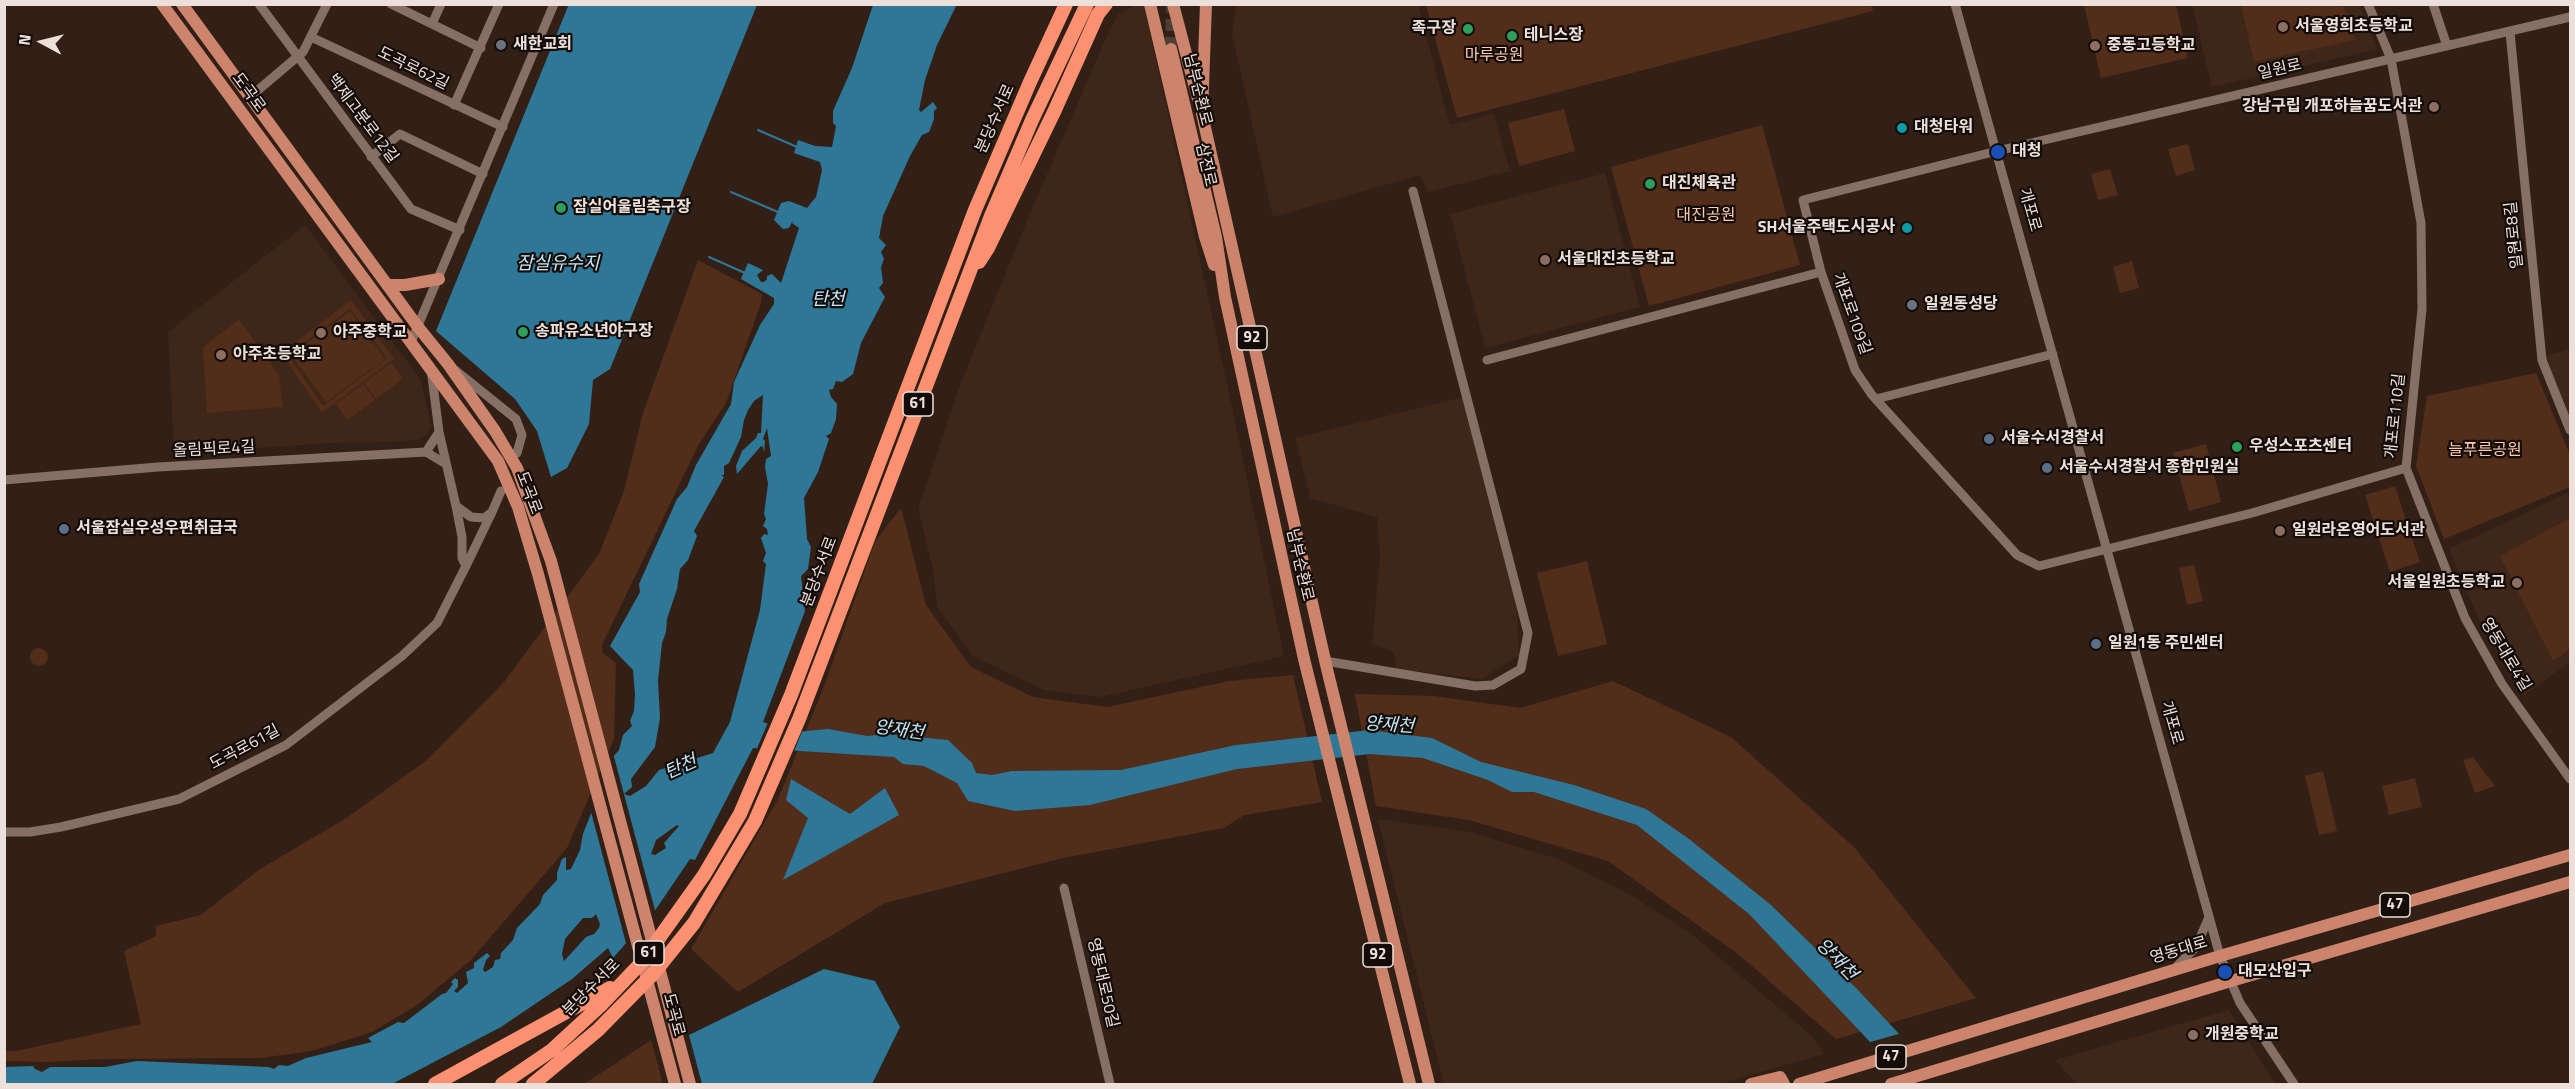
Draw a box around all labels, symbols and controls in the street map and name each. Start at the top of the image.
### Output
north arrow [12,12,72,72]
place label: 서울영희초등학교 [2295,17,2413,37]
place label: 족구장 [1412,19,1456,39]
marker: 서울영희초등학교 [2276,20,2290,34]
marker: 족구장 [1461,22,1475,36]
place label: 테니스장 [1524,26,1583,46]
marker: 테니스장 [1505,29,1519,43]
text: N [12,33,37,47]
place label: 새한교회 [513,35,572,55]
place label: 중동고등학교 [2107,36,2195,56]
marker: 새한교회 [494,38,508,52]
marker: 중동고등학교 [2088,39,2102,53]
street label: 도곡로62길 [374,44,452,94]
park label: 마루공원 [1465,46,1523,66]
street label: 남부순환로 [1179,52,1215,128]
street label: 일원로 [2256,56,2304,84]
street label: 도곡로 [227,69,269,117]
street label: 백제고분로12길 [322,71,402,167]
street label: 분당수서로 [972,81,1020,157]
place label: 강남구립 개포하늘꿈도서관 [2242,97,2422,117]
marker: 강남구립 개포하늘꿈도서관 [2427,100,2441,114]
place label: 대청타워 [1914,118,1973,138]
marker: 대청타워 [1895,121,1909,135]
street label: 삼전로 [1191,141,1219,189]
place label: 대청 [2012,142,2041,162]
marker: 대청 [1989,143,2007,161]
place label: 대진체육관 [1662,174,1736,194]
marker: 대진체육관 [1643,177,1657,191]
street label: 개포로 [2014,186,2044,234]
place label: 잠실어울림축구장 [573,198,691,218]
street label: 일원로8길 [2502,200,2528,270]
marker: 잠실어울림축구장 [554,201,568,215]
park label: 대진공원 [1677,206,1735,226]
place label: SH서울주택도시공사 [1758,218,1895,238]
marker: SH서울주택도시공사 [1900,221,1914,235]
place label: 서울대진초등학교 [1557,250,1675,270]
marker: 서울대진초등학교 [1538,253,1552,267]
water label: 잠실유수지 [517,254,599,276]
street label: 개포로109길 [1827,270,1875,358]
water label: 탄천 [811,290,845,312]
place label: 일원동성당 [1924,295,1998,315]
marker: 일원동성당 [1905,298,1919,312]
place label: 송파유소년야구장 [535,322,653,342]
place label: 아주중학교 [333,323,407,343]
marker: 송파유소년야구장 [516,325,530,339]
marker: 아주중학교 [314,326,328,340]
road number: 92 [1237,326,1267,350]
place label: 아주초등학교 [233,345,321,365]
marker: 아주초등학교 [214,348,228,362]
street label: 개포로110길 [2382,372,2410,460]
road number: 61 [903,392,933,416]
place label: 서울수서경찰서 [2001,429,2104,449]
marker: 서울수서경찰서 [1982,432,1996,446]
place label: 우성스포츠센터 [2249,437,2352,457]
street label: 올림픽로4길 [172,438,256,462]
marker: 우성스포츠센터 [2230,440,2244,454]
park label: 늘푸른공원 [2448,441,2522,461]
place label: 서울수서경찰서 종합민원실 [2059,458,2239,478]
marker: 서울수서경찰서 종합민원실 [2040,461,2054,475]
street label: 도곡로 [511,469,545,517]
place label: 서울잠실우성우편취급국 [76,519,238,539]
place label: 일원라온영어도서관 [2292,521,2424,541]
marker: 서울잠실우성우편취급국 [57,522,71,536]
marker: 일원라온영어도서관 [2273,524,2287,538]
street label: 남부순환로 [1281,527,1317,603]
street label: 분당수서로 [798,534,842,610]
place label: 서울일원초등학교 [2387,573,2505,593]
marker: 서울일원초등학교 [2510,576,2524,590]
street label: 영동대로4길 [2476,615,2534,695]
place label: 일원1동 주민센터 [2108,634,2224,654]
marker: 일원1동 주민센터 [2089,637,2103,651]
street label: 개포로 [2156,699,2186,747]
water label: 양재천 [1363,713,1415,739]
water label: 양재천 [873,717,925,745]
street label: 도곡로61길 [207,721,283,775]
water label: 탄천 [661,751,701,785]
road number: 47 [2380,893,2410,917]
street label: 영동대로 [2148,933,2210,969]
water label: 양재천 [1811,935,1861,985]
street label: 영동대로50길 [1082,936,1122,1030]
road number: 61 [634,941,664,965]
road number: 92 [1363,943,1393,967]
street label: 분당수서로 [559,955,625,1021]
place label: 대모산입구 [2238,962,2312,982]
marker: 대모산입구 [2216,963,2234,981]
street label: 도곡로 [658,991,688,1039]
place label: 개원중학교 [2205,1025,2279,1045]
marker: 개원중학교 [2186,1028,2200,1042]
road number: 47 [1876,1045,1906,1069]

